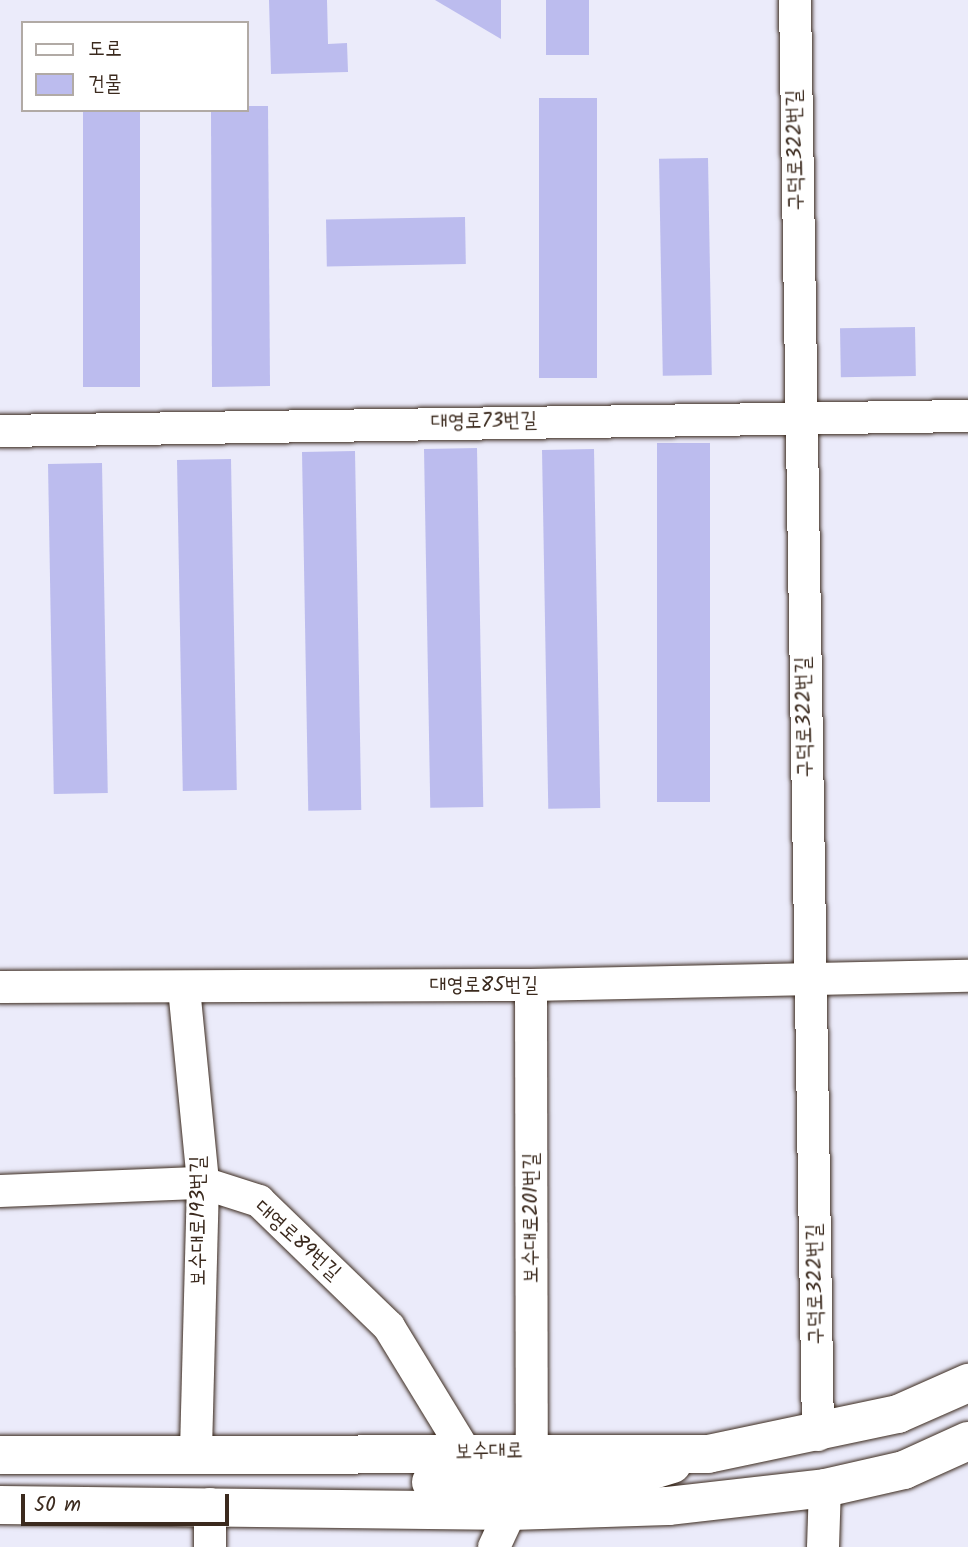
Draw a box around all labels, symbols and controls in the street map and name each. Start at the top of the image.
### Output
legend [21,21,248,112]
text: 도로 [88,33,122,66]
text: 건물 [88,68,122,101]
street label: 구덕로322번길 [782,89,810,211]
street label: 대영로73번길 [431,408,537,436]
street label: 구덕로322번길 [791,656,819,778]
street label: 대영로85번길 [430,973,538,999]
street label: 보수대로201번길 [519,1153,545,1283]
street label: 보수대로193번길 [186,1156,212,1286]
street label: 대영로89번길 [249,1196,345,1286]
street label: 구덕로322번길 [802,1223,830,1345]
street label: 보수대로 [455,1439,523,1465]
scale bar [24,1480,233,1524]
text: 50 m [34,1489,81,1522]

